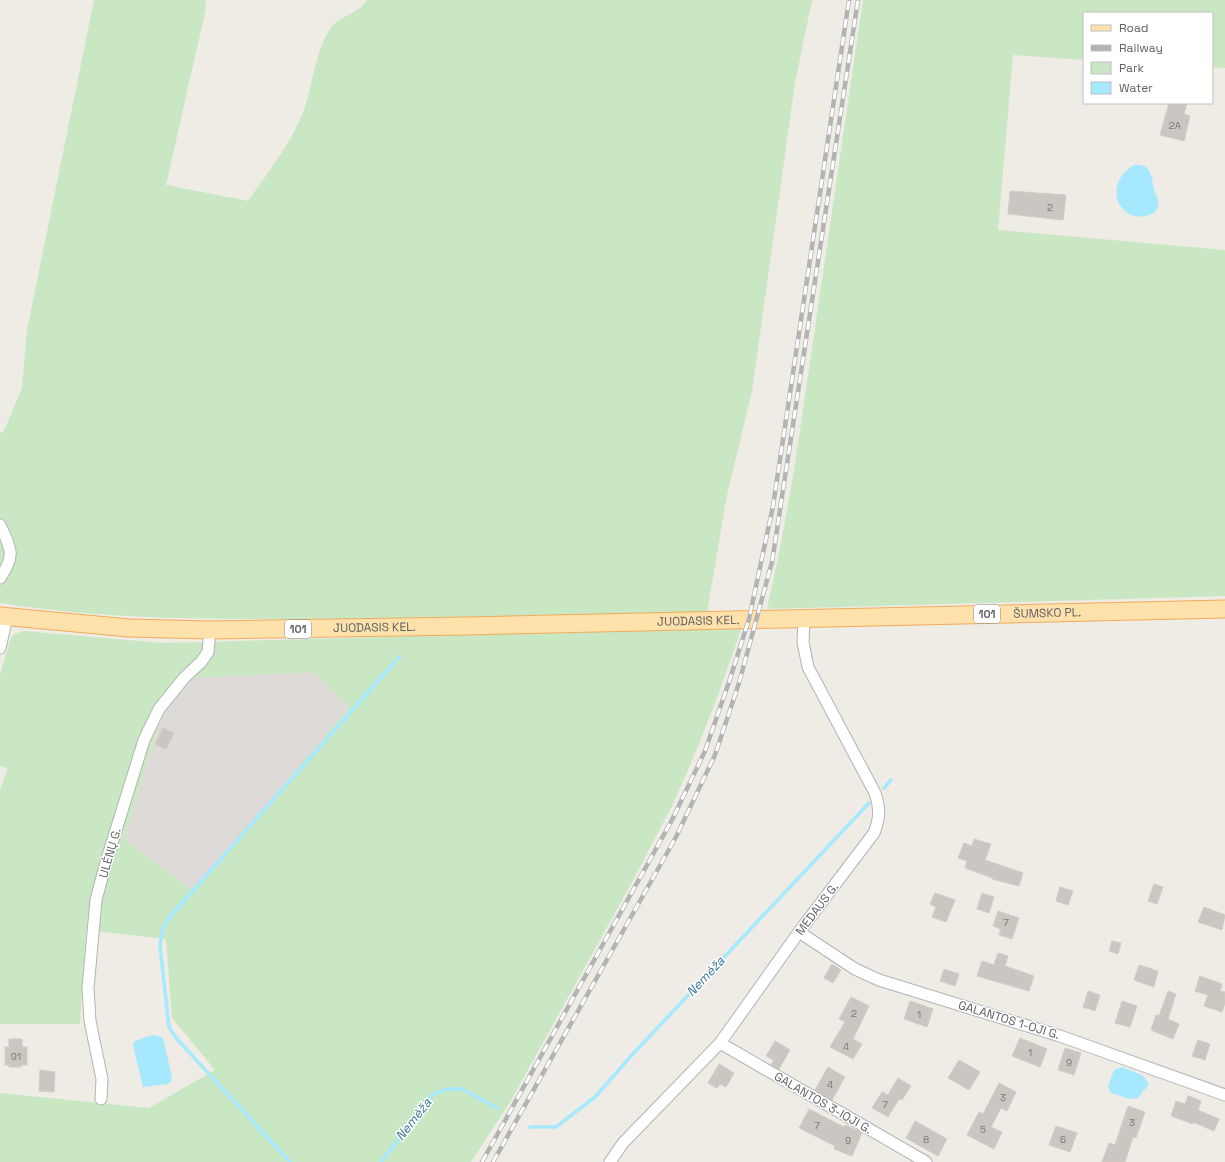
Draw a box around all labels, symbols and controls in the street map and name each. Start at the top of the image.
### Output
legend [1083,12,1213,104]
text: Road [1119,20,1148,36]
text: Railway [1119,40,1163,56]
text: Park [1119,60,1144,76]
text: Water [1119,80,1153,96]
house number: 2A [1169,119,1182,132]
house number: 2 [1047,201,1053,214]
street label: ŠUMSKO PL. [1013,604,1081,622]
road number: 101 [974,605,1000,623]
street label: JUODASIS KEL. [657,612,740,630]
street label: JUODASIS KEL. [333,619,416,636]
road number: 101 [285,620,311,638]
street label: ULĖNŲ G. [95,826,125,880]
street label: MEDAUS G. [792,880,842,938]
house number: 7 [1003,916,1009,929]
water label: Nemėža [682,952,729,1000]
street label: GALANTOS 1-OJI G. [956,997,1062,1043]
house number: 2 [851,1007,857,1020]
house number: 1 [917,1008,921,1021]
house number: 4 [843,1040,849,1053]
house number: 1 [1028,1046,1032,1059]
house number: 91 [11,1050,21,1063]
house number: 9 [1066,1056,1072,1069]
street label: GALANTOS 3-IOJI G. [771,1068,875,1138]
house number: 4 [827,1078,833,1091]
house number: 3 [1000,1091,1006,1104]
water label: Nemėža [392,1094,436,1144]
house number: 7 [882,1098,888,1111]
house number: 3 [1129,1116,1135,1129]
house number: 7 [814,1119,820,1132]
house number: 5 [980,1123,986,1136]
house number: 8 [923,1133,929,1146]
house number: 6 [1060,1133,1066,1146]
house number: 9 [845,1134,851,1147]

